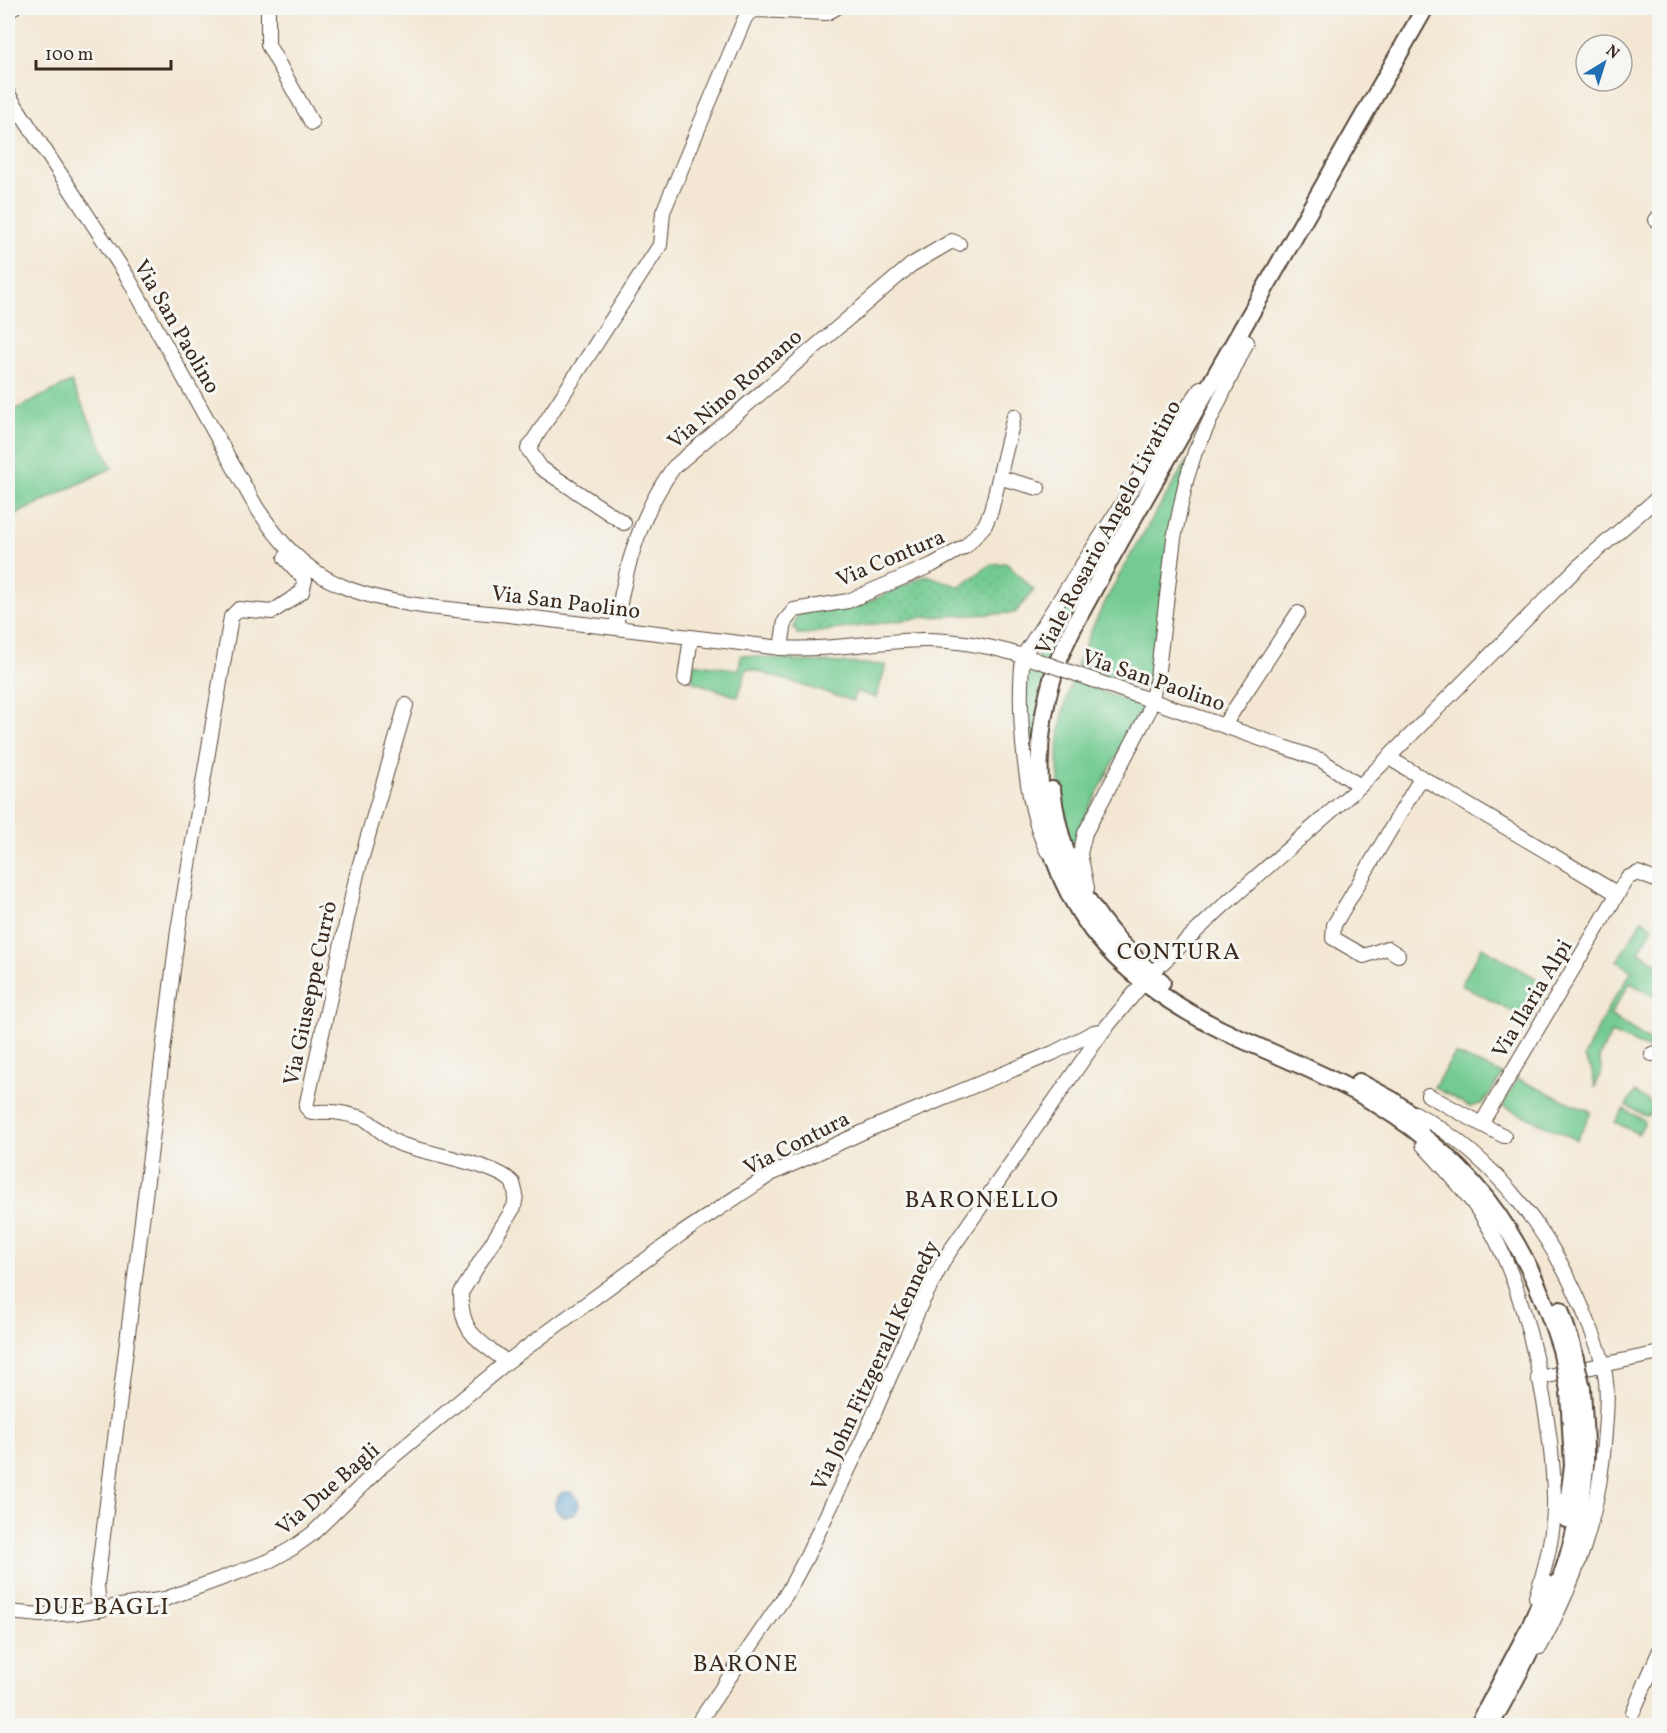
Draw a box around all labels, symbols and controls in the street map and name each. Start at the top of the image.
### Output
scale bar [36,33,171,71]
north arrow [1574,33,1634,93]
text: N [1601,41,1624,65]
text: 100 m [45,43,94,68]
street label: Via San Paolino [125,255,227,400]
street label: Via Nino Romano [661,323,810,457]
street label: Viale Rosario Angelo Livatino [1029,395,1190,661]
street label: Via Contura [832,522,950,596]
street label: Via San Paolino [489,579,642,628]
street label: Via San Paolino [1077,642,1229,720]
street label: Via Giuseppe Currò [277,898,346,1089]
street label: Via Ilaria Alpi [1485,934,1581,1065]
district label: CONTURA [1117,936,1241,970]
street label: Via Contura [739,1104,856,1184]
district label: BARONELLO [904,1184,1060,1218]
street label: Via John Fitzgerald Kennedy [805,1236,948,1496]
street label: Via Due Bagli [270,1436,387,1544]
district label: DUE BAGLI [34,1591,170,1625]
district label: BARONE [693,1648,799,1682]

